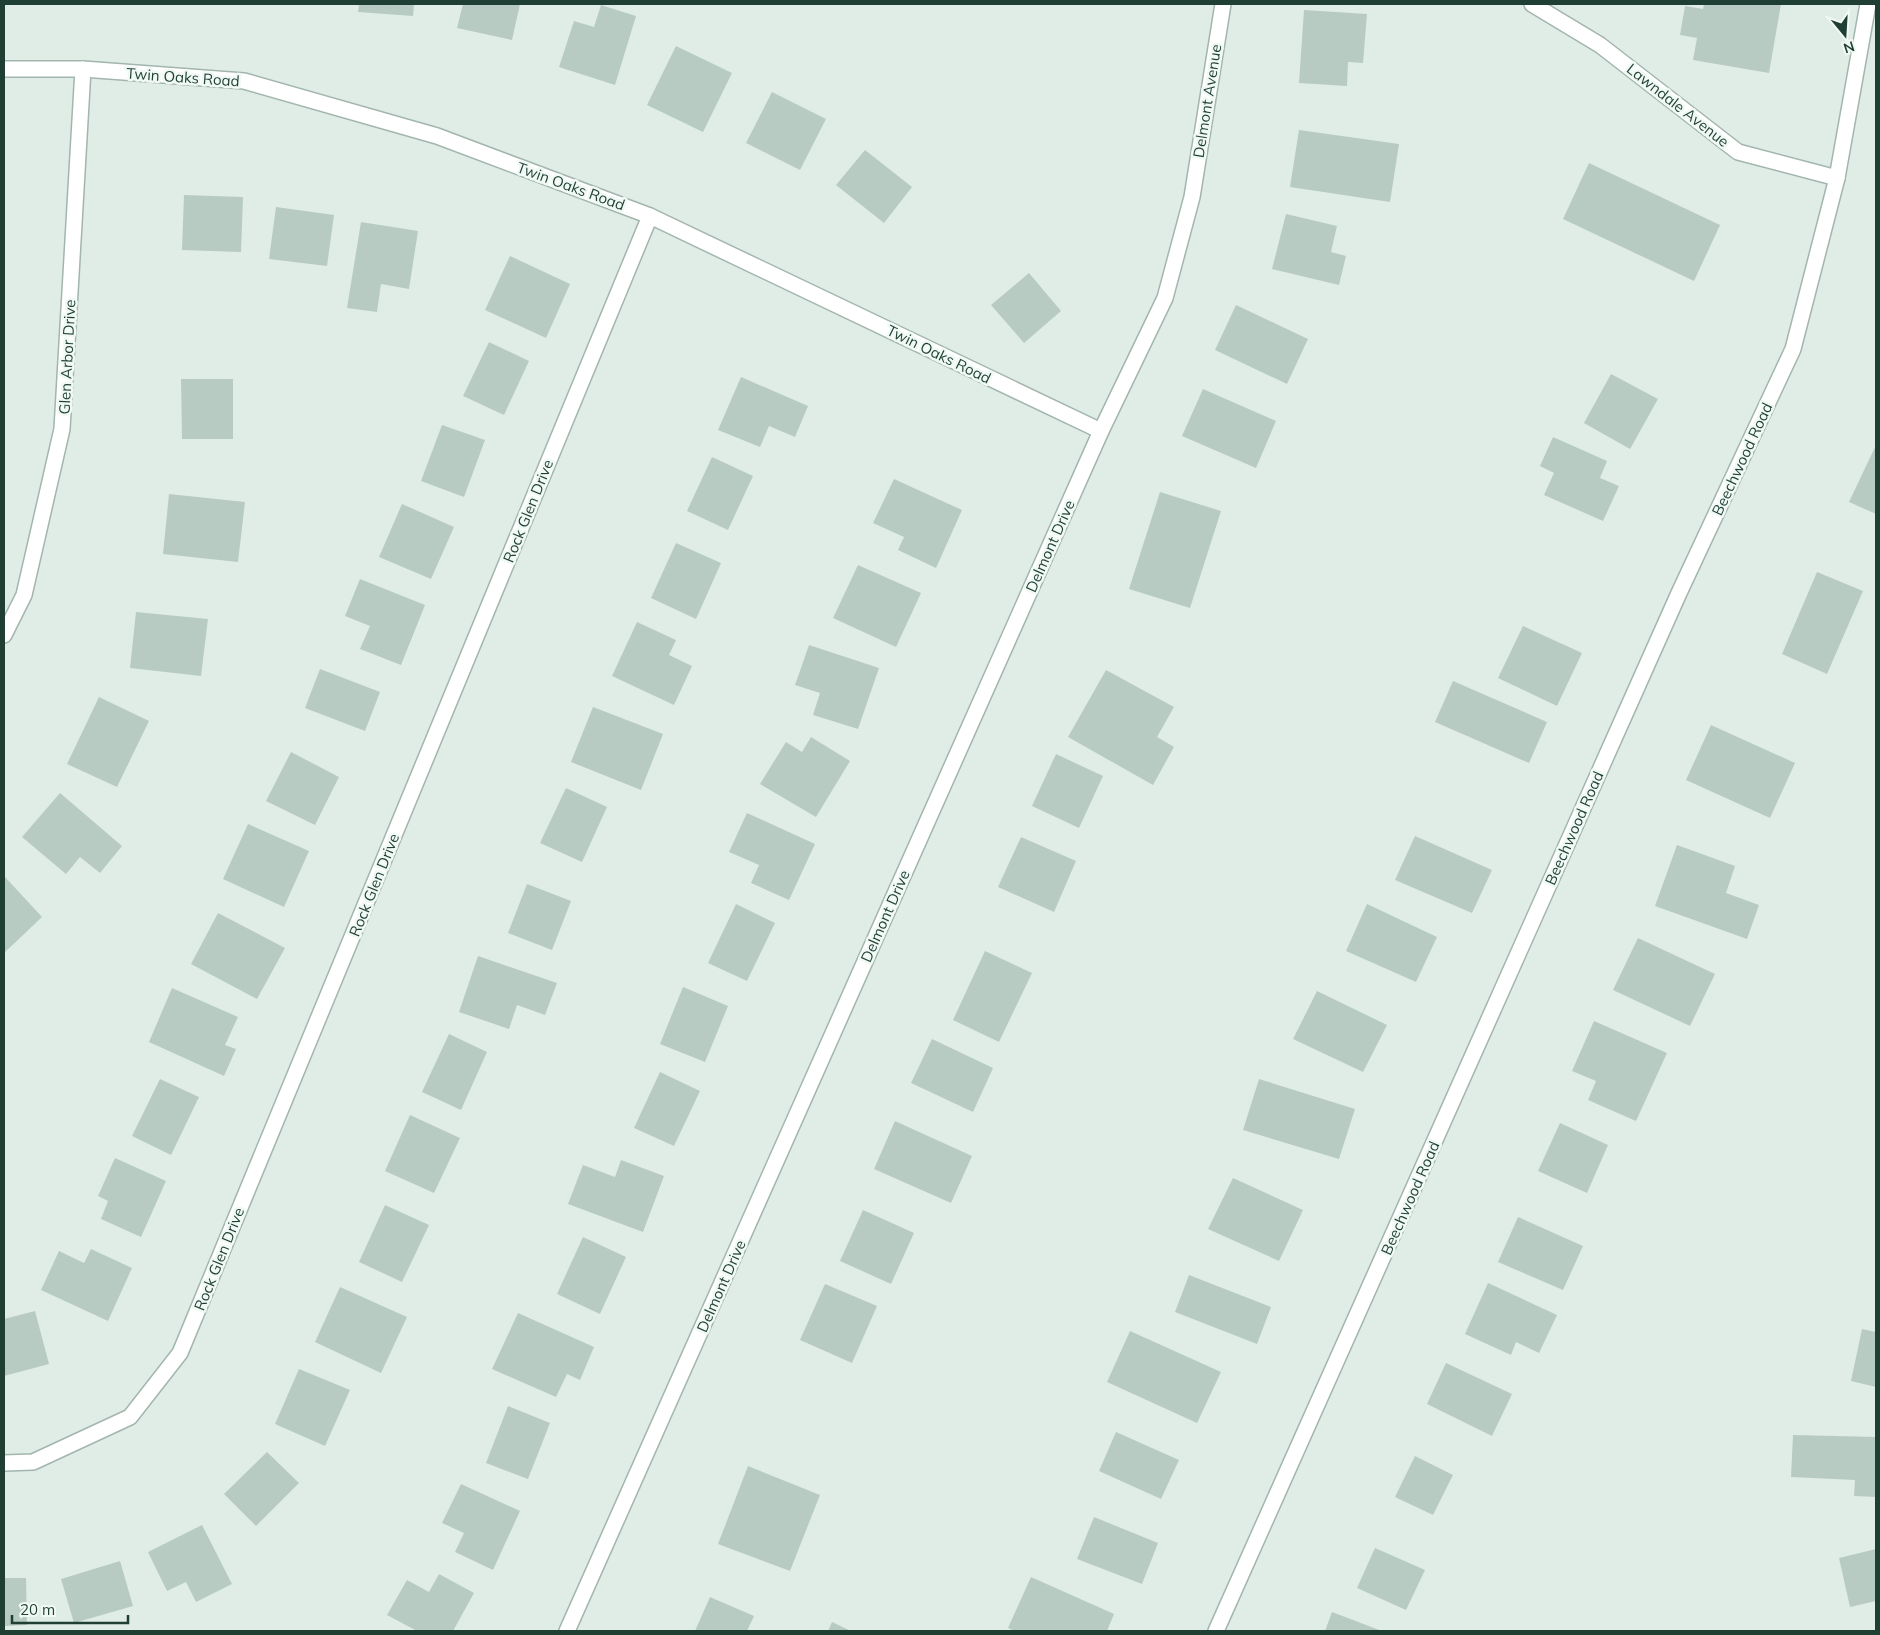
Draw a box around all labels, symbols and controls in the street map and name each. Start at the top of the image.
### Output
north arrow [1820,10,1870,60]
text: N [1841,37,1857,58]
street label: Delmont Avenue [1189,43,1225,159]
street label: Lawndale Avenue [1623,59,1733,151]
street label: Twin Oaks Road [126,64,240,90]
street label: Twin Oaks Road [514,158,628,214]
street label: Glen Arbor Drive [55,299,79,415]
street label: Twin Oaks Road [884,321,994,387]
street label: Beechwood Road [1708,400,1776,518]
street label: Rock Glen Drive [499,457,557,565]
street label: Delmont Drive [1021,497,1079,595]
street label: Beechwood Road [1540,768,1608,888]
street label: Rock Glen Drive [345,831,403,939]
street label: Delmont Drive [856,867,914,965]
street label: Beechwood Road [1376,1138,1444,1258]
street label: Rock Glen Drive [190,1205,248,1313]
street label: Delmont Drive [692,1237,750,1335]
scale bar [12,1592,129,1624]
text: 20 m [20,1600,55,1619]

